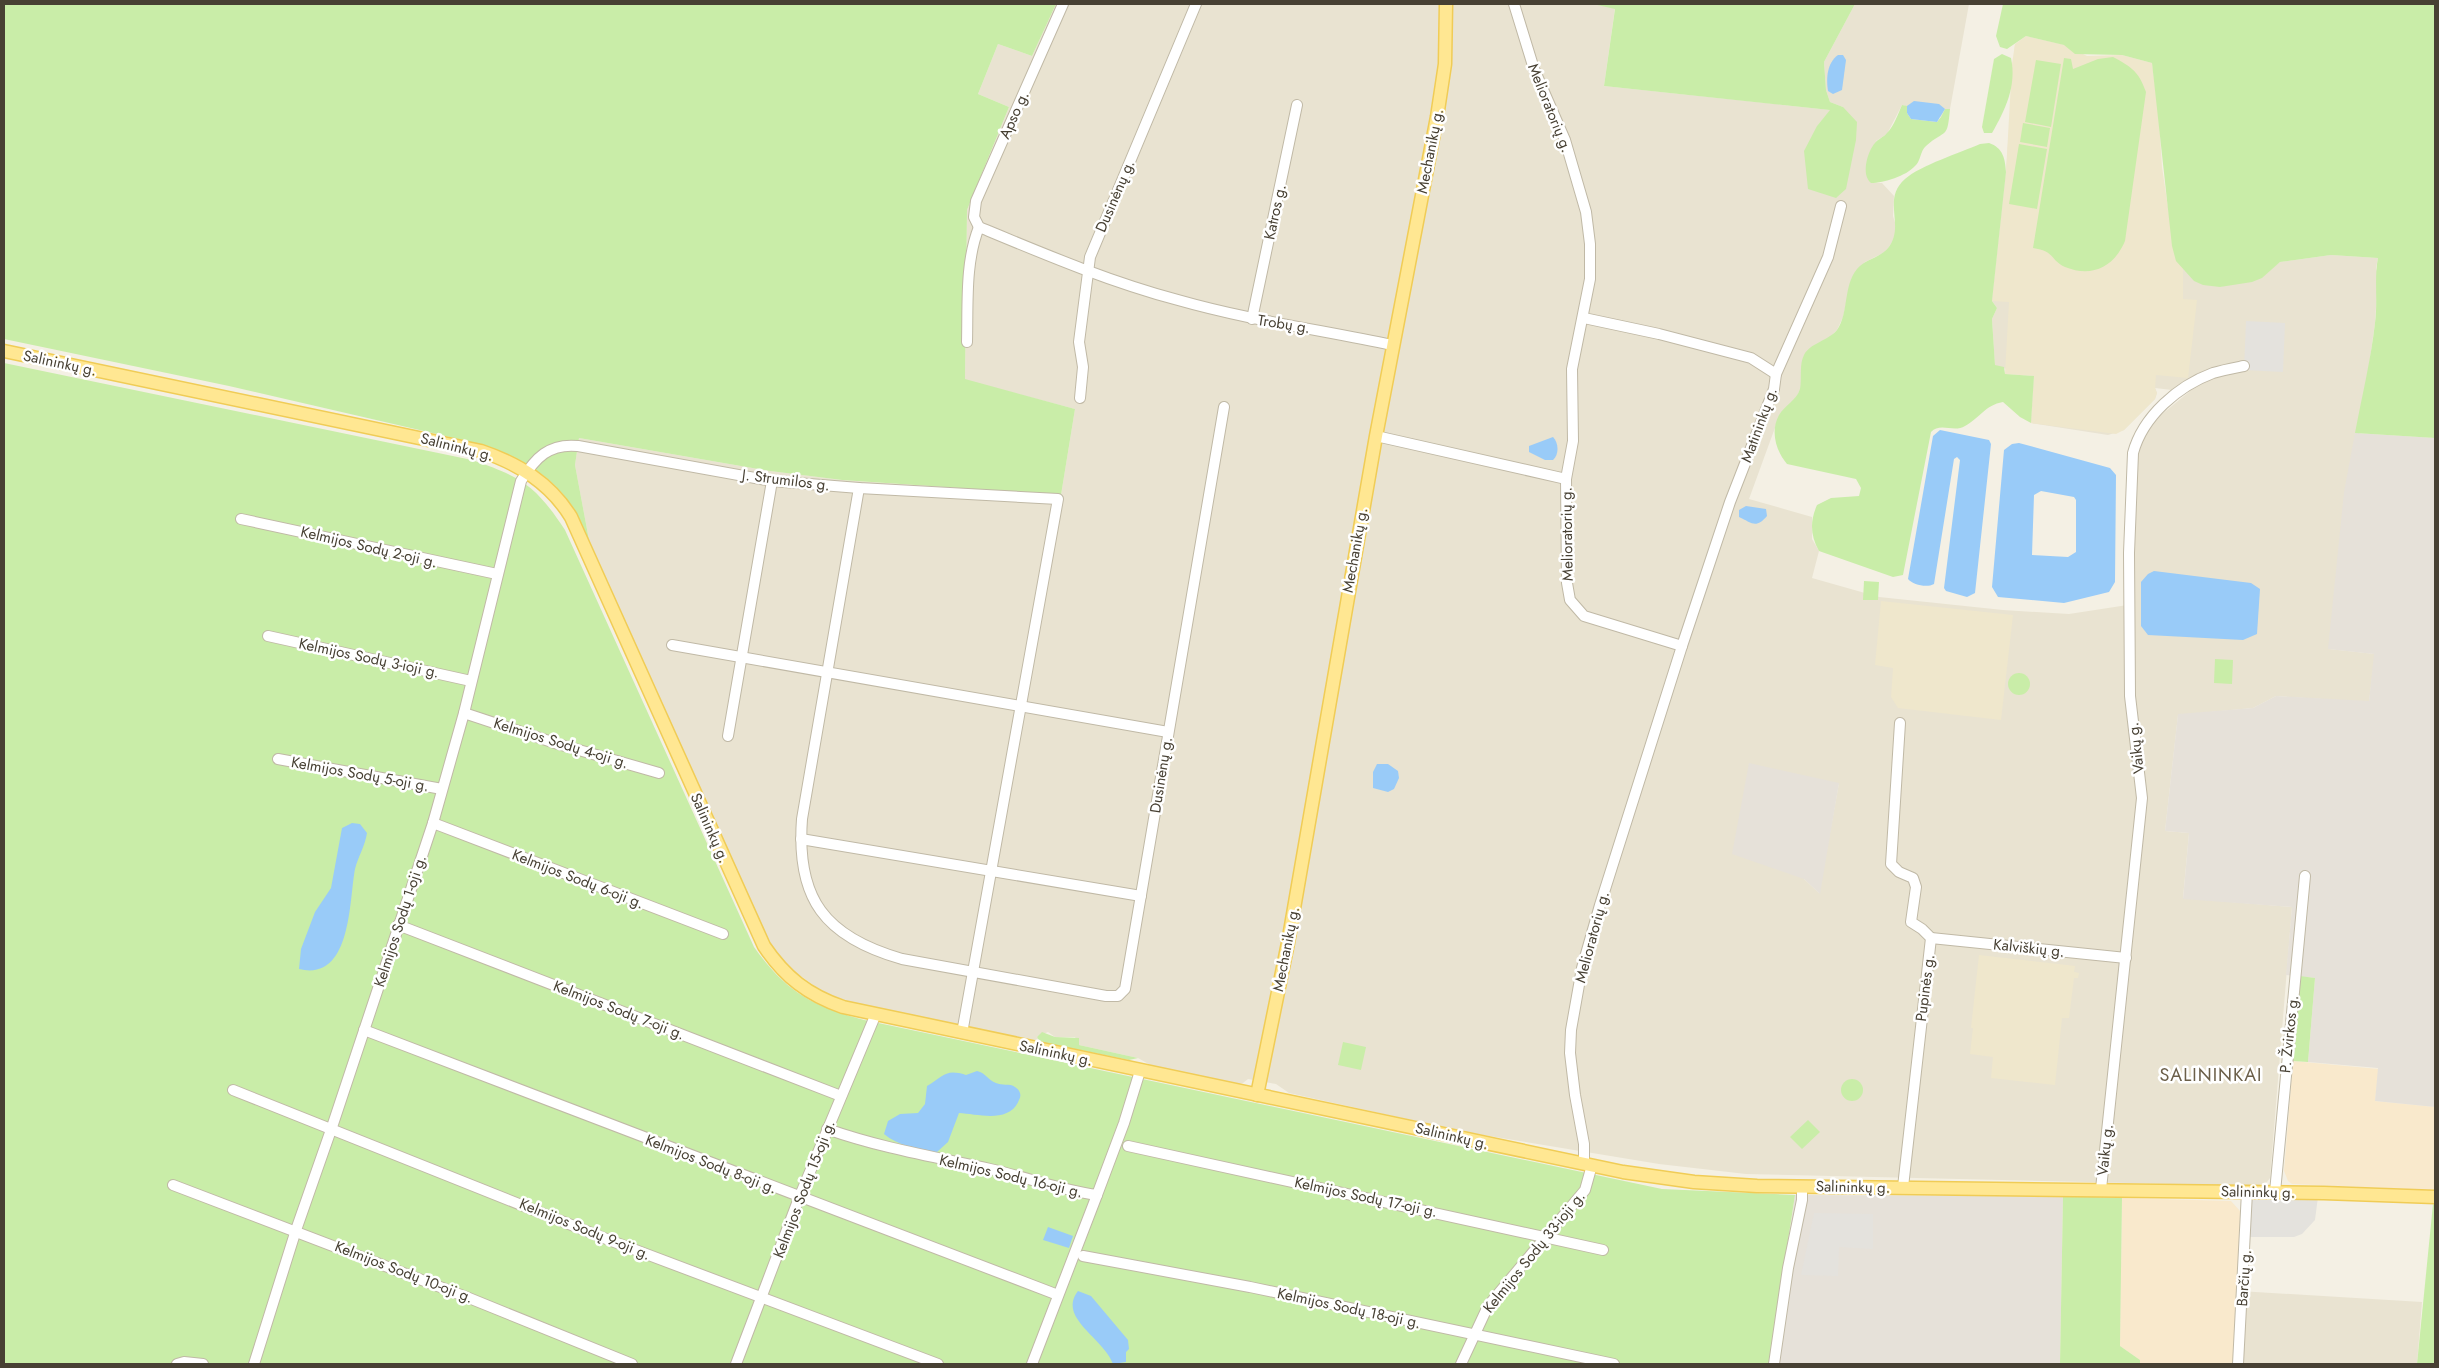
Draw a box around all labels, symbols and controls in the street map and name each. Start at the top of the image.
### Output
street label: Melioratorių g. [1522,60,1578,156]
street label: Apso g. [994,88,1034,142]
street label: Mechanikų g. [1411,107,1449,195]
street label: Dusinėnų g. [1090,156,1140,236]
street label: Katros g. [1258,182,1292,242]
street label: Trobų g. [1256,309,1312,339]
street label: Salininkų g. [21,344,99,382]
street label: Matininkų g. [1735,384,1783,466]
street label: Salininkų g. [418,427,496,467]
street label: J. Strumilos g. [739,463,831,496]
street label: Melioratorių g. [1555,487,1579,581]
street label: Mechanikų g. [1337,506,1373,594]
street label: Kelmijos Sodų 2-oji g. [298,521,440,573]
street label: Kelmijos Sodų 3-ioji g. [297,632,441,684]
street label: Kelmijos Sodų 4-oji g. [491,712,631,774]
street label: Vaikų g. [2122,721,2150,775]
street label: Dusinėnų g. [1144,735,1178,815]
street label: Kelmijos Sodų 5-oji g. [289,751,431,797]
street label: Salininkų g. [685,790,735,866]
street label: Kelmijos Sodų 6-oji g. [509,844,647,914]
street label: Kelmijos Sodų 1-oji g. [368,852,432,990]
street label: Melioratorių g. [1569,889,1615,985]
street label: Mechanikų g. [1267,905,1305,993]
street label: Kalviškių g. [1992,933,2066,963]
street label: Pupinės g. [1910,953,1940,1023]
street label: Kelmijos Sodų 7-oji g. [550,975,688,1045]
street label: P. Žvirkos g. [2274,994,2304,1074]
street label: Salininkų g. [1017,1034,1095,1072]
district label: SALININKAI [2159,1062,2263,1088]
street label: Kelmijos Sodų 15-oji g. [768,1117,840,1261]
street label: Salininkų g. [1413,1117,1491,1155]
street label: Vaikų g. [2091,1123,2119,1177]
street label: Kelmijos Sodų 8-oji g. [642,1129,780,1199]
street label: Kelmijos Sodų 16-oji g. [937,1149,1085,1203]
street label: Kelmijos Sodų 17-oji g. [1292,1171,1440,1223]
street label: Salininkų g. [1816,1175,1890,1199]
street label: Salininkų g. [2221,1180,2295,1204]
street label: Kelmijos Sodų 33-ioji g. [1478,1186,1590,1318]
street label: Kelmijos Sodų 9-oji g. [516,1193,654,1265]
street label: Kelmijos Sodų 10-oji g. [331,1235,477,1309]
street label: Barčių g. [2231,1249,2257,1307]
street label: Kelmijos Sodų 18-oji g. [1275,1282,1423,1334]

